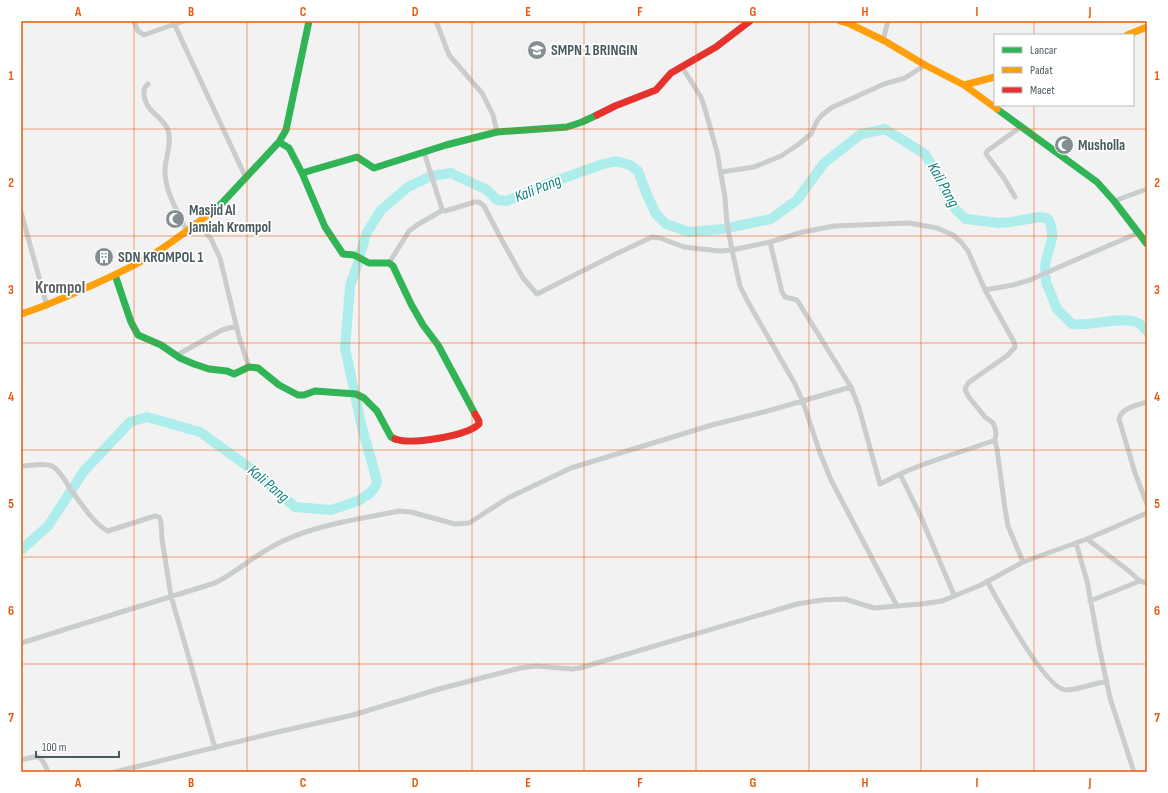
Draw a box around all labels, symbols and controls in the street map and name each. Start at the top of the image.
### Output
text: A [74,4,82,20]
text: B [188,4,194,20]
text: C [300,4,307,20]
text: D [412,4,419,20]
text: E [525,4,531,20]
text: F [637,4,643,20]
text: G [750,4,757,20]
text: H [862,4,869,20]
text: I [976,4,979,20]
text: J [1088,4,1092,20]
legend [994,34,1134,106]
school or university icon: SMPN 1 BRINGIN [526,39,548,61]
place label: SMPN 1 BRINGIN [551,41,638,60]
text: Lancar [1030,43,1057,58]
text: Padat [1030,63,1053,78]
text: 1 [8,68,14,84]
text: 1 [1154,68,1160,84]
text: Macet [1030,83,1055,98]
mosque icon: Musholla [1053,134,1075,156]
place label: Musholla [1078,136,1125,155]
water label: Kali Pang [923,159,963,211]
water label: Kali Pang [512,171,564,207]
text: 2 [8,175,14,191]
text: 2 [1154,175,1160,191]
place label: Masjid Al Jamiah Krompol [188,201,271,237]
mosque icon: Masjid Al Jamiah Krompol [164,208,186,230]
building icon: SDN KROMPOL 1 [93,246,115,268]
place label: SDN KROMPOL 1 [118,248,204,267]
district label: Krompol [35,278,85,298]
text: 3 [8,282,14,298]
text: 3 [1154,282,1160,298]
text: 4 [8,389,14,405]
text: 4 [1154,389,1160,405]
water label: Kali Pang [243,461,293,507]
text: 5 [8,496,14,512]
text: 5 [1154,496,1160,512]
text: 6 [8,603,14,619]
text: 6 [1154,603,1160,619]
text: 7 [8,710,14,726]
text: 7 [1154,710,1160,726]
scale bar [36,733,119,759]
text: 100 m [42,740,67,755]
text: A [74,775,82,791]
text: B [188,775,194,791]
text: C [300,775,307,791]
text: D [412,775,419,791]
text: E [525,775,531,791]
text: F [637,775,643,791]
text: G [750,775,757,791]
text: H [862,775,869,791]
text: I [976,775,979,791]
text: J [1088,775,1092,791]

